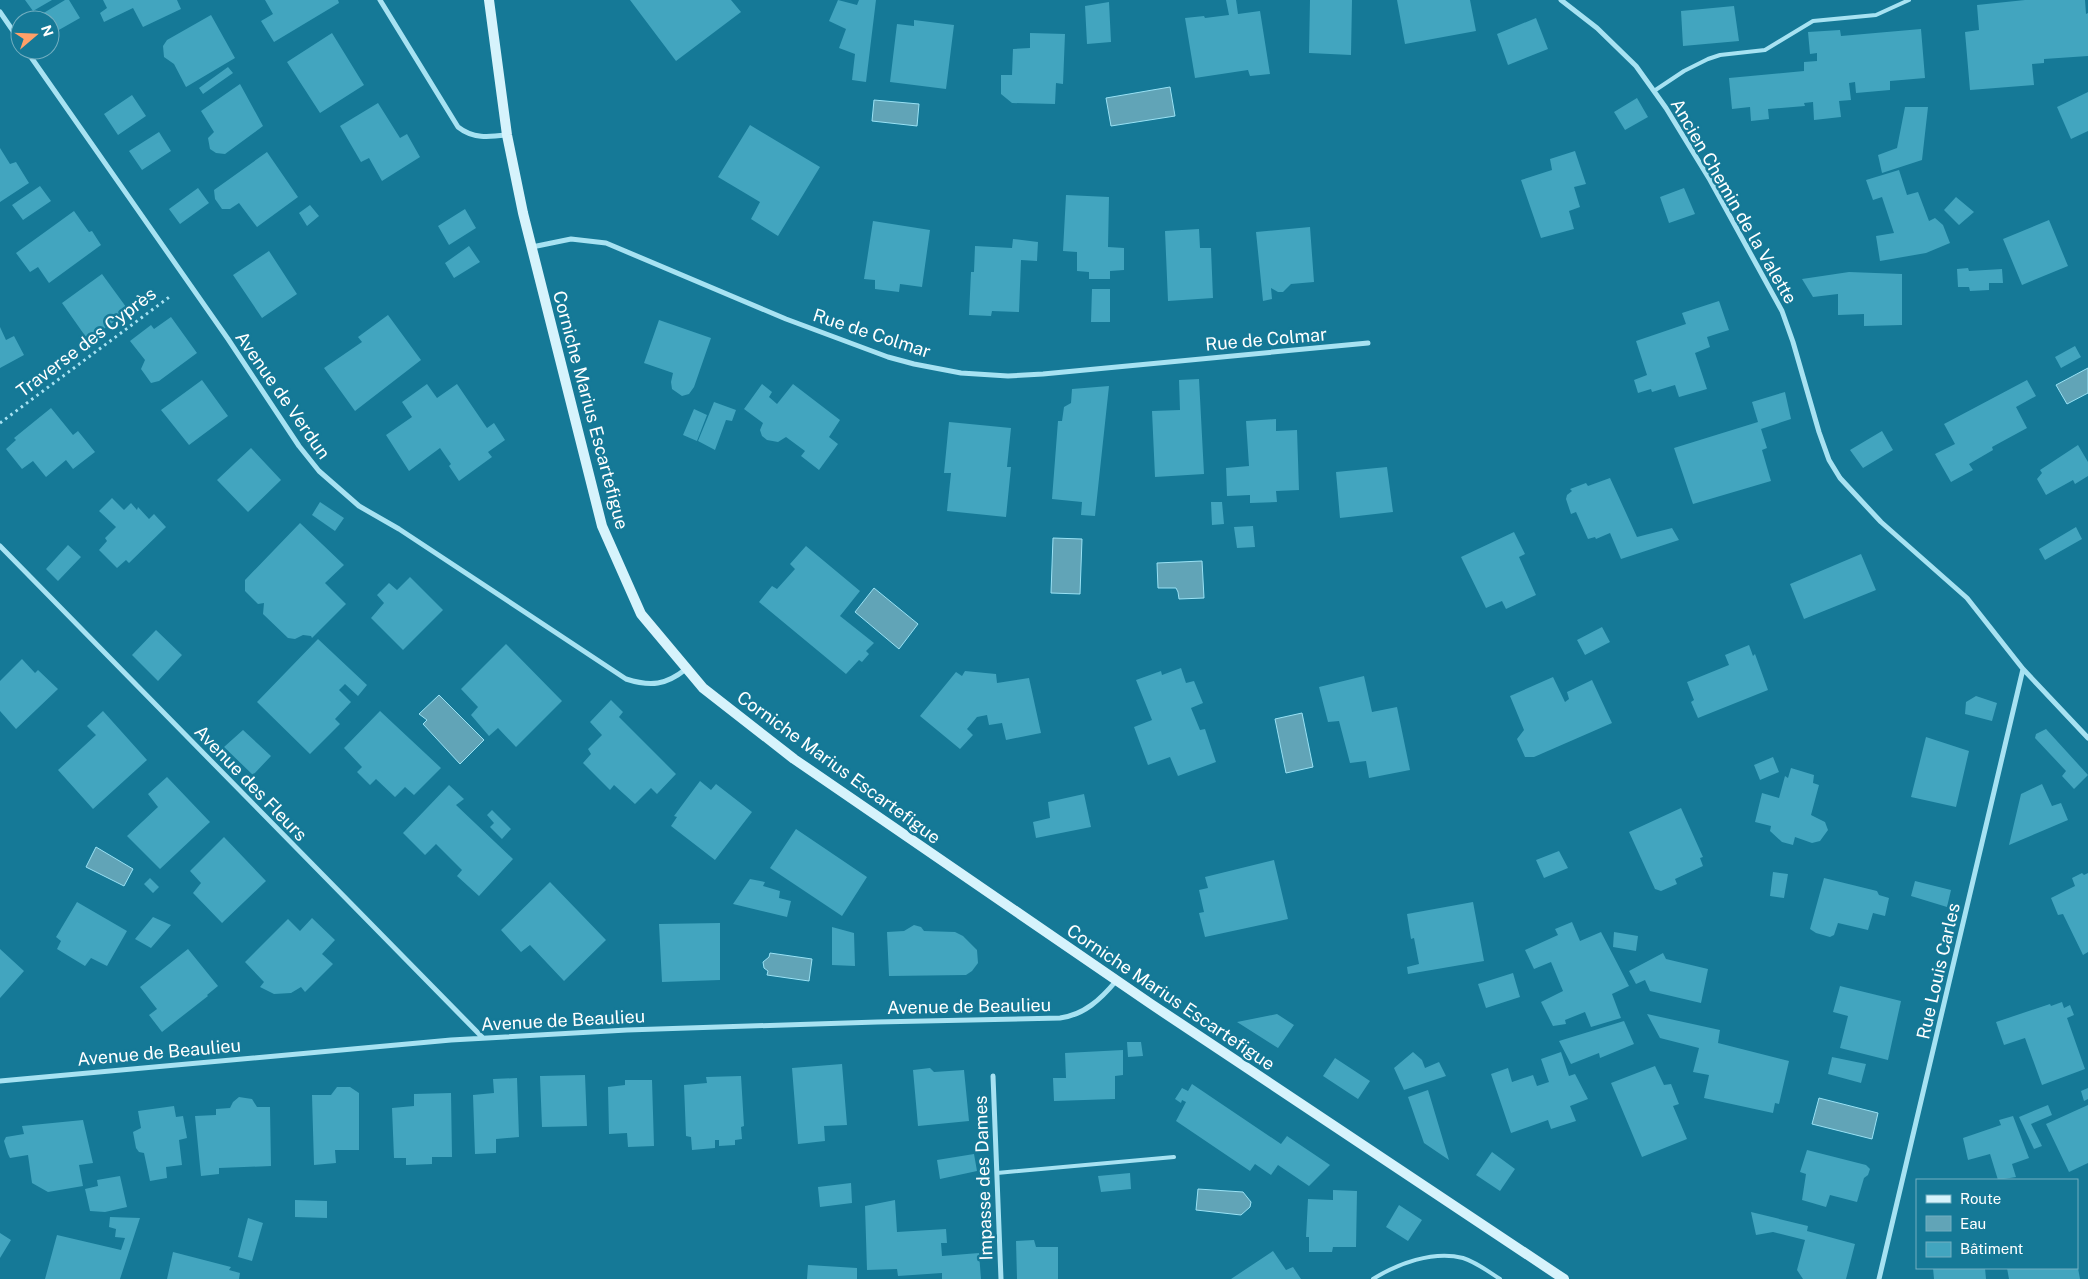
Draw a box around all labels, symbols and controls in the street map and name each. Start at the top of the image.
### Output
north arrow [10,10,60,60]
text: N [38,23,57,39]
street label: Ancien Chemin de la Valette [1667,95,1801,307]
street label: Traverse des Cyprès [12,283,160,401]
street label: Corniche Marius Escartefigue [549,288,633,532]
street label: Rue de Colmar [811,304,933,362]
street label: Rue de Colmar [1204,323,1328,355]
street label: Avenue de Verdun [231,327,335,463]
street label: Corniche Marius Escartefigue [733,686,945,848]
street label: Avenue des Fleurs [190,721,312,845]
street label: Rue Louis Carles [1912,901,1964,1041]
street label: Corniche Marius Escartefigue [1063,919,1279,1075]
street label: Avenue de Beaulieu [887,994,1051,1018]
street label: Avenue de Beaulieu [480,1005,646,1035]
street label: Avenue de Beaulieu [76,1034,242,1070]
street label: Impasse des Dames [970,1095,996,1261]
legend [1916,1179,2078,1269]
text: Route [1960,1190,2001,1207]
text: Eau [1960,1215,1986,1232]
text: Bâtiment [1960,1240,2023,1257]

